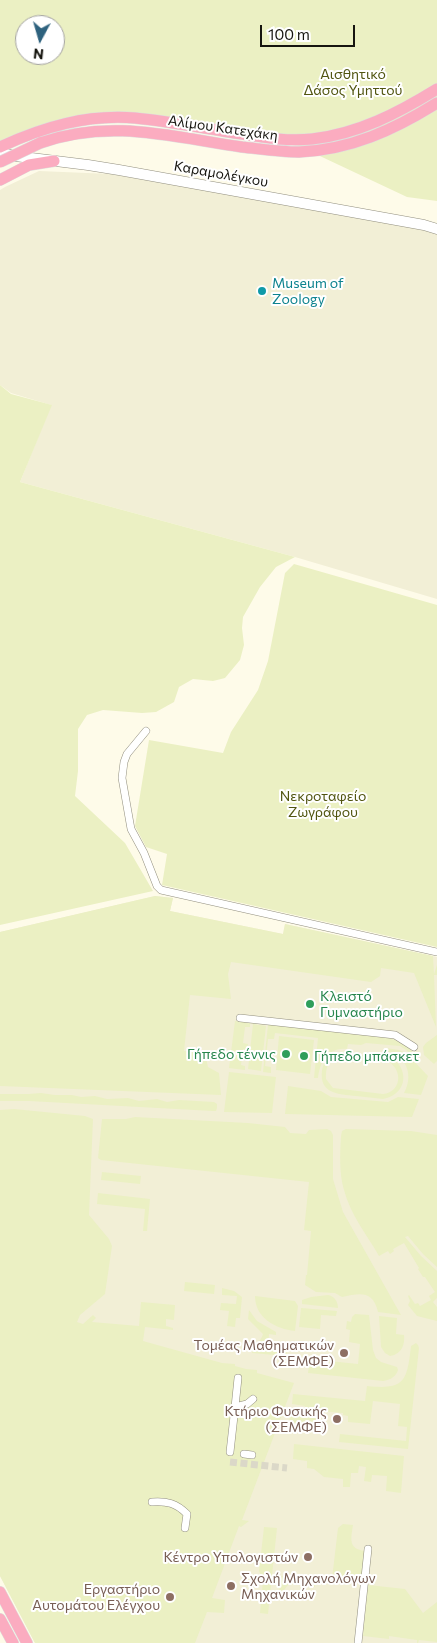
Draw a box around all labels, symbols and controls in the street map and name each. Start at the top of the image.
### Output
north arrow [15,15,65,65]
scale bar [262,15,357,47]
text: 100 m [268,25,310,43]
text: N [32,45,45,63]
park label: Αισθητικό Δάσος Υμηττού [304,66,402,98]
street label: Αλίμου Κατεχάκη [167,112,279,144]
street label: Καραμολέγκου [173,157,269,191]
place label: Museum of Zoology [272,275,343,308]
marker: Museum of Zoology [256,285,268,297]
park label: Νεκροταφείο Ζωγράφου [280,788,366,820]
place label: Κλειστό Γυμναστήριο [320,988,403,1020]
marker: Κλειστό Γυμναστήριο [304,998,316,1010]
place label: Γήπεδο τέννις [187,1046,276,1062]
marker: Γήπεδο τέννις [280,1048,292,1060]
place label: Γήπεδο μπάσκετ [314,1048,419,1064]
marker: Γήπεδο μπάσκετ [298,1050,310,1062]
place label: Τομέας Μαθηματικών (ΣΕΜΦΕ) [194,1337,334,1370]
marker: Τομέας Μαθηματικών (ΣΕΜΦΕ) [338,1347,350,1359]
place label: Κτήριο Φυσικής (ΣΕΜΦΕ) [224,1403,327,1435]
marker: Κτήριο Φυσικής (ΣΕΜΦΕ) [331,1413,343,1425]
place label: Κέντρο Υπολογιστών [163,1549,298,1565]
marker: Κέντρο Υπολογιστών [302,1551,314,1563]
place label: Σχολή Μηχανολόγων Μηχανικών [241,1570,376,1602]
marker: Σχολή Μηχανολόγων Μηχανικών [225,1580,237,1592]
place label: Εργαστήριο Αυτομάτου Ελέγχου [32,1581,160,1614]
marker: Εργαστήριο Αυτομάτου Ελέγχου [164,1591,176,1603]

